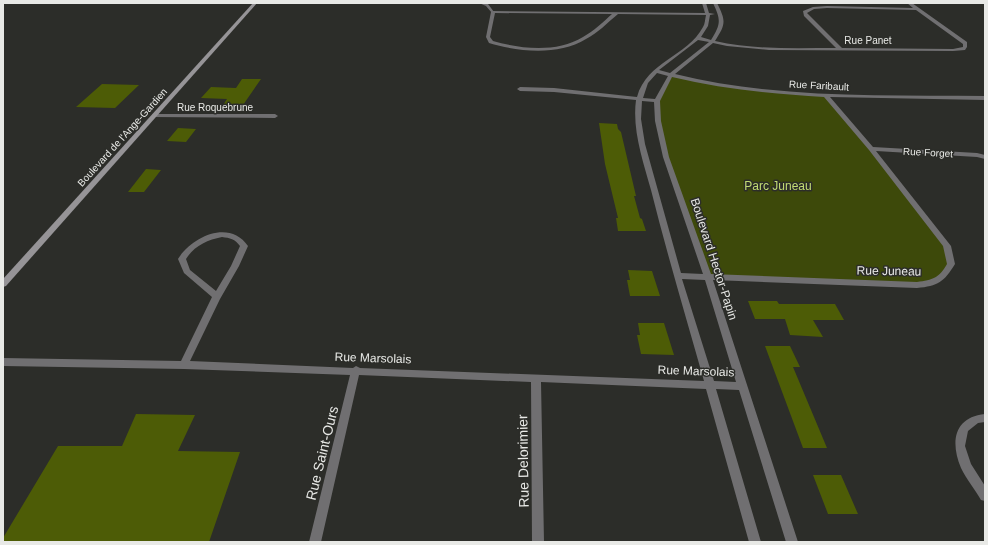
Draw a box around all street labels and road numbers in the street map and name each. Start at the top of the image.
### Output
street label: Rue Panet [844,35,892,46]
street label: Rue Faribault [789,78,849,93]
street label: Boulevard de l'Ange-Gardien [75,86,169,189]
street label: Rue Roquebrune [177,102,254,113]
street label: Rue Forget [903,146,953,159]
street label: Boulevard Hector-Papin [688,196,740,322]
street label: Rue Juneau [857,263,921,279]
street label: Rue Marsolais [334,350,412,366]
street label: Rue Marsolais [657,363,735,379]
street label: Rue Saint-Ours [303,404,341,502]
street label: Rue Delorimier [514,414,532,508]

